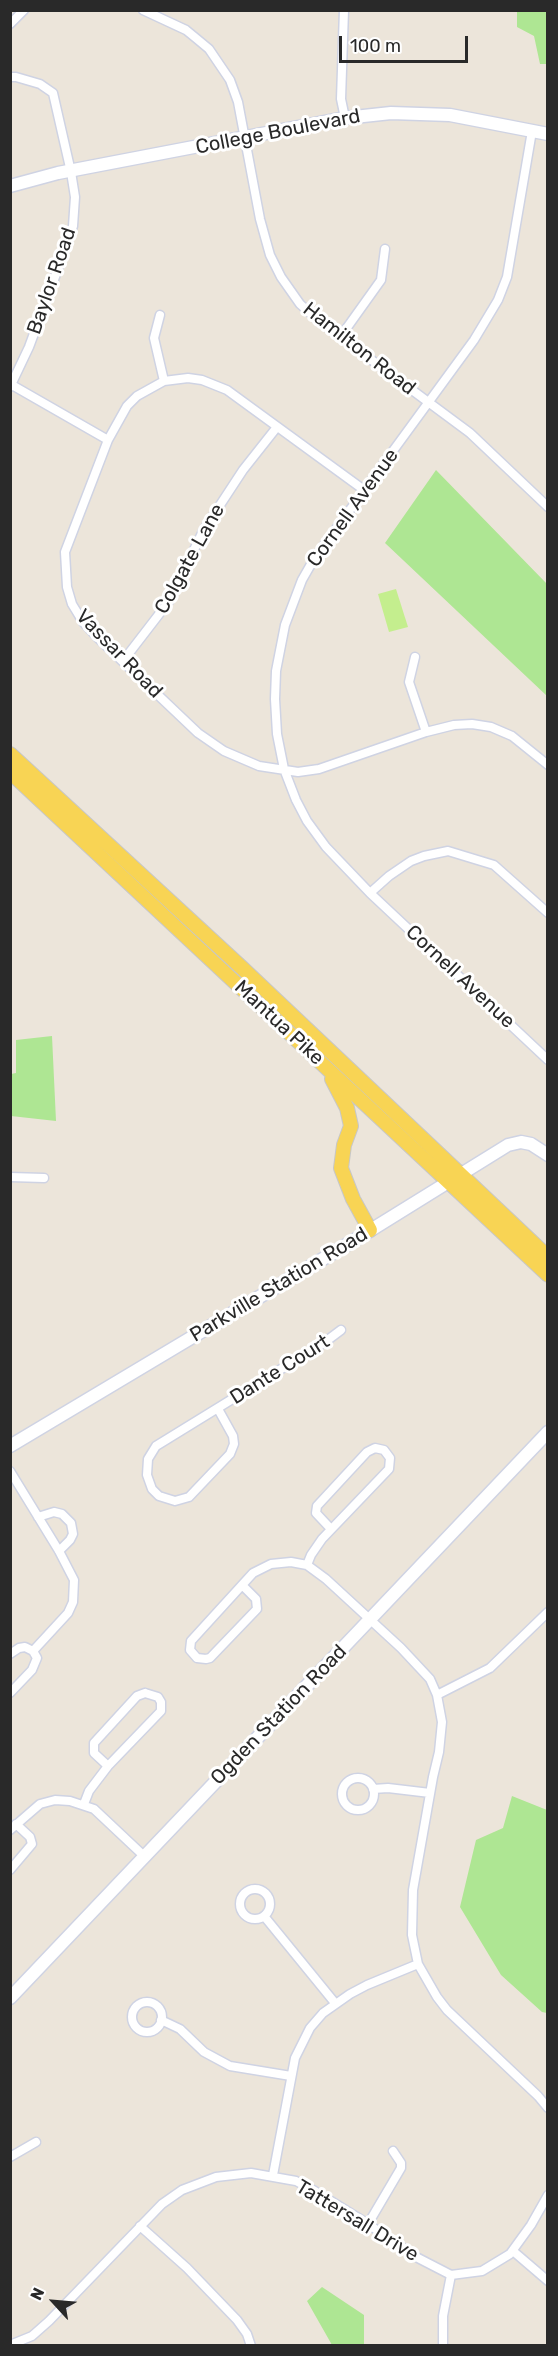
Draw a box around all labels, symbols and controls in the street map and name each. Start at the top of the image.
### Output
scale bar [342,24,471,62]
text: 100 m [350,35,401,57]
street label: College Boulevard [194,104,362,160]
street label: Baylor Road [23,224,81,338]
street label: Hamilton Road [298,298,420,400]
street label: Cornell Avenue [302,444,404,572]
street label: Colgate Lane [150,500,230,618]
street label: Vassar Road [71,605,167,703]
street label: Cornell Avenue [400,920,520,1034]
street label: Mantua Pike [229,976,329,1070]
street label: Parkville Station Road [186,1222,372,1348]
street label: Dante Court [226,1330,334,1410]
street label: Ogden Station Road [206,1640,352,1790]
street label: Tattersall Drive [291,2175,423,2267]
north arrow [24,2272,84,2332]
text: N [26,2285,48,2303]

